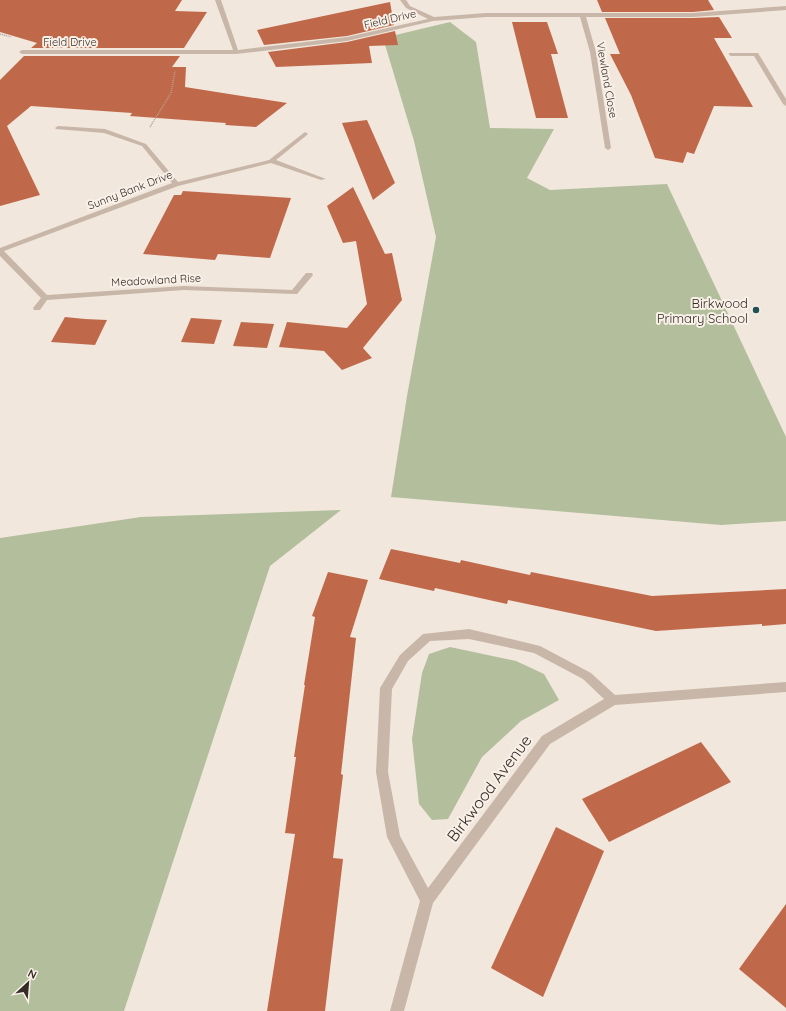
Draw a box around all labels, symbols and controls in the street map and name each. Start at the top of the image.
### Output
street label: Field Drive [362,6,418,32]
street label: Field Drive [43,35,97,49]
street label: Viewland Close [593,41,621,119]
street label: Sunny Bank Drive [86,167,174,213]
street label: Meadowland Rise [111,271,201,289]
place label: Birkwood Primary School [657,295,748,326]
marker: Birkwood Primary School [751,305,761,315]
street label: Birkwood Avenue [442,731,536,845]
north arrow [8,963,48,1003]
text: N [26,966,39,982]

